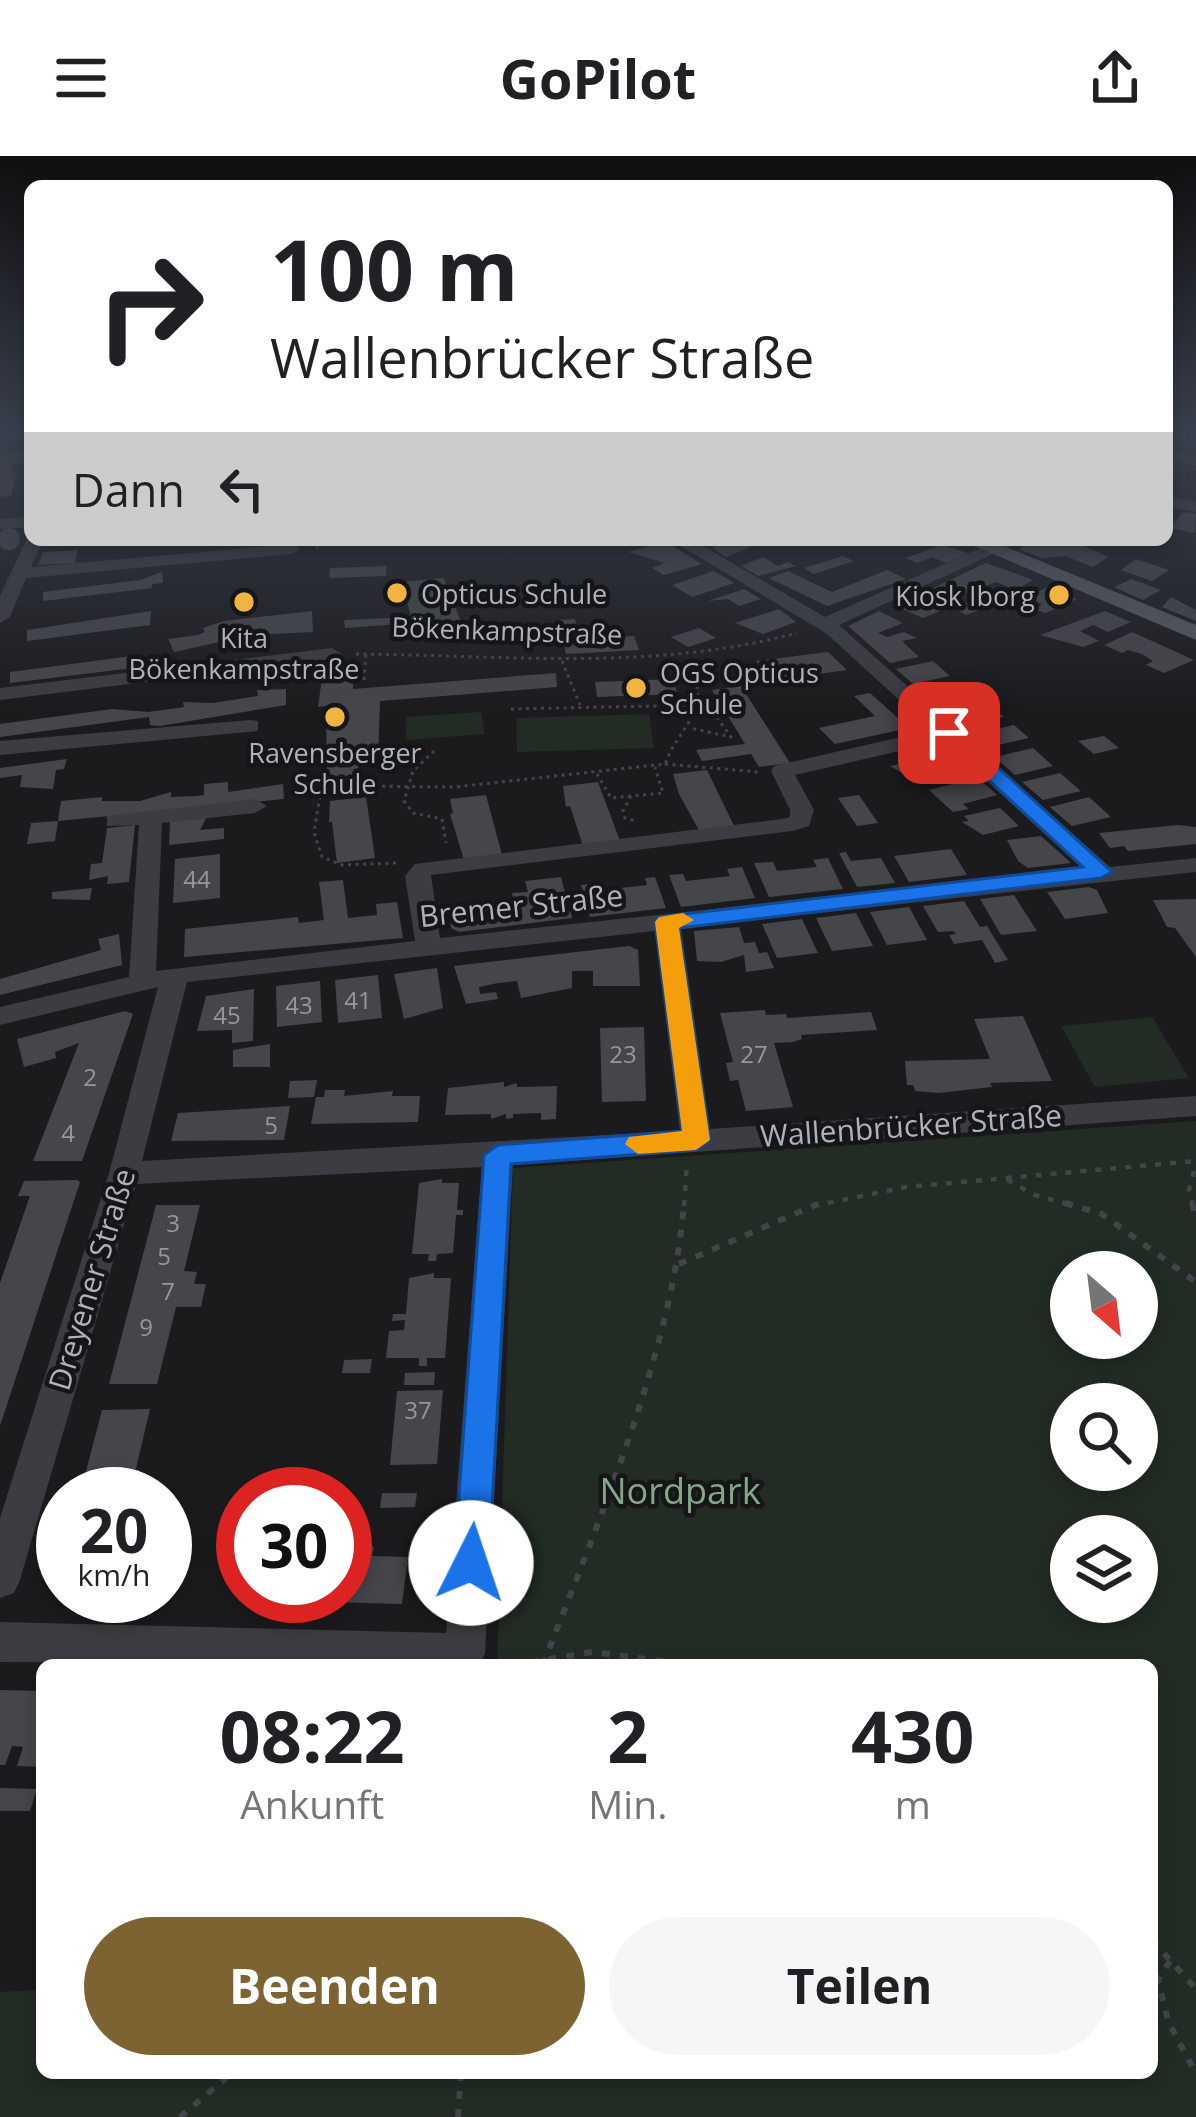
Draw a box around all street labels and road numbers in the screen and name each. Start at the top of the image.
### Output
street label: Bökenkampstraße [391,607,623,653]
street label: Bremer Straße [417,874,625,936]
street label: Wallenbrücker Straße [759,1094,1063,1156]
street label: Dreyener Straße [38,1163,144,1395]

